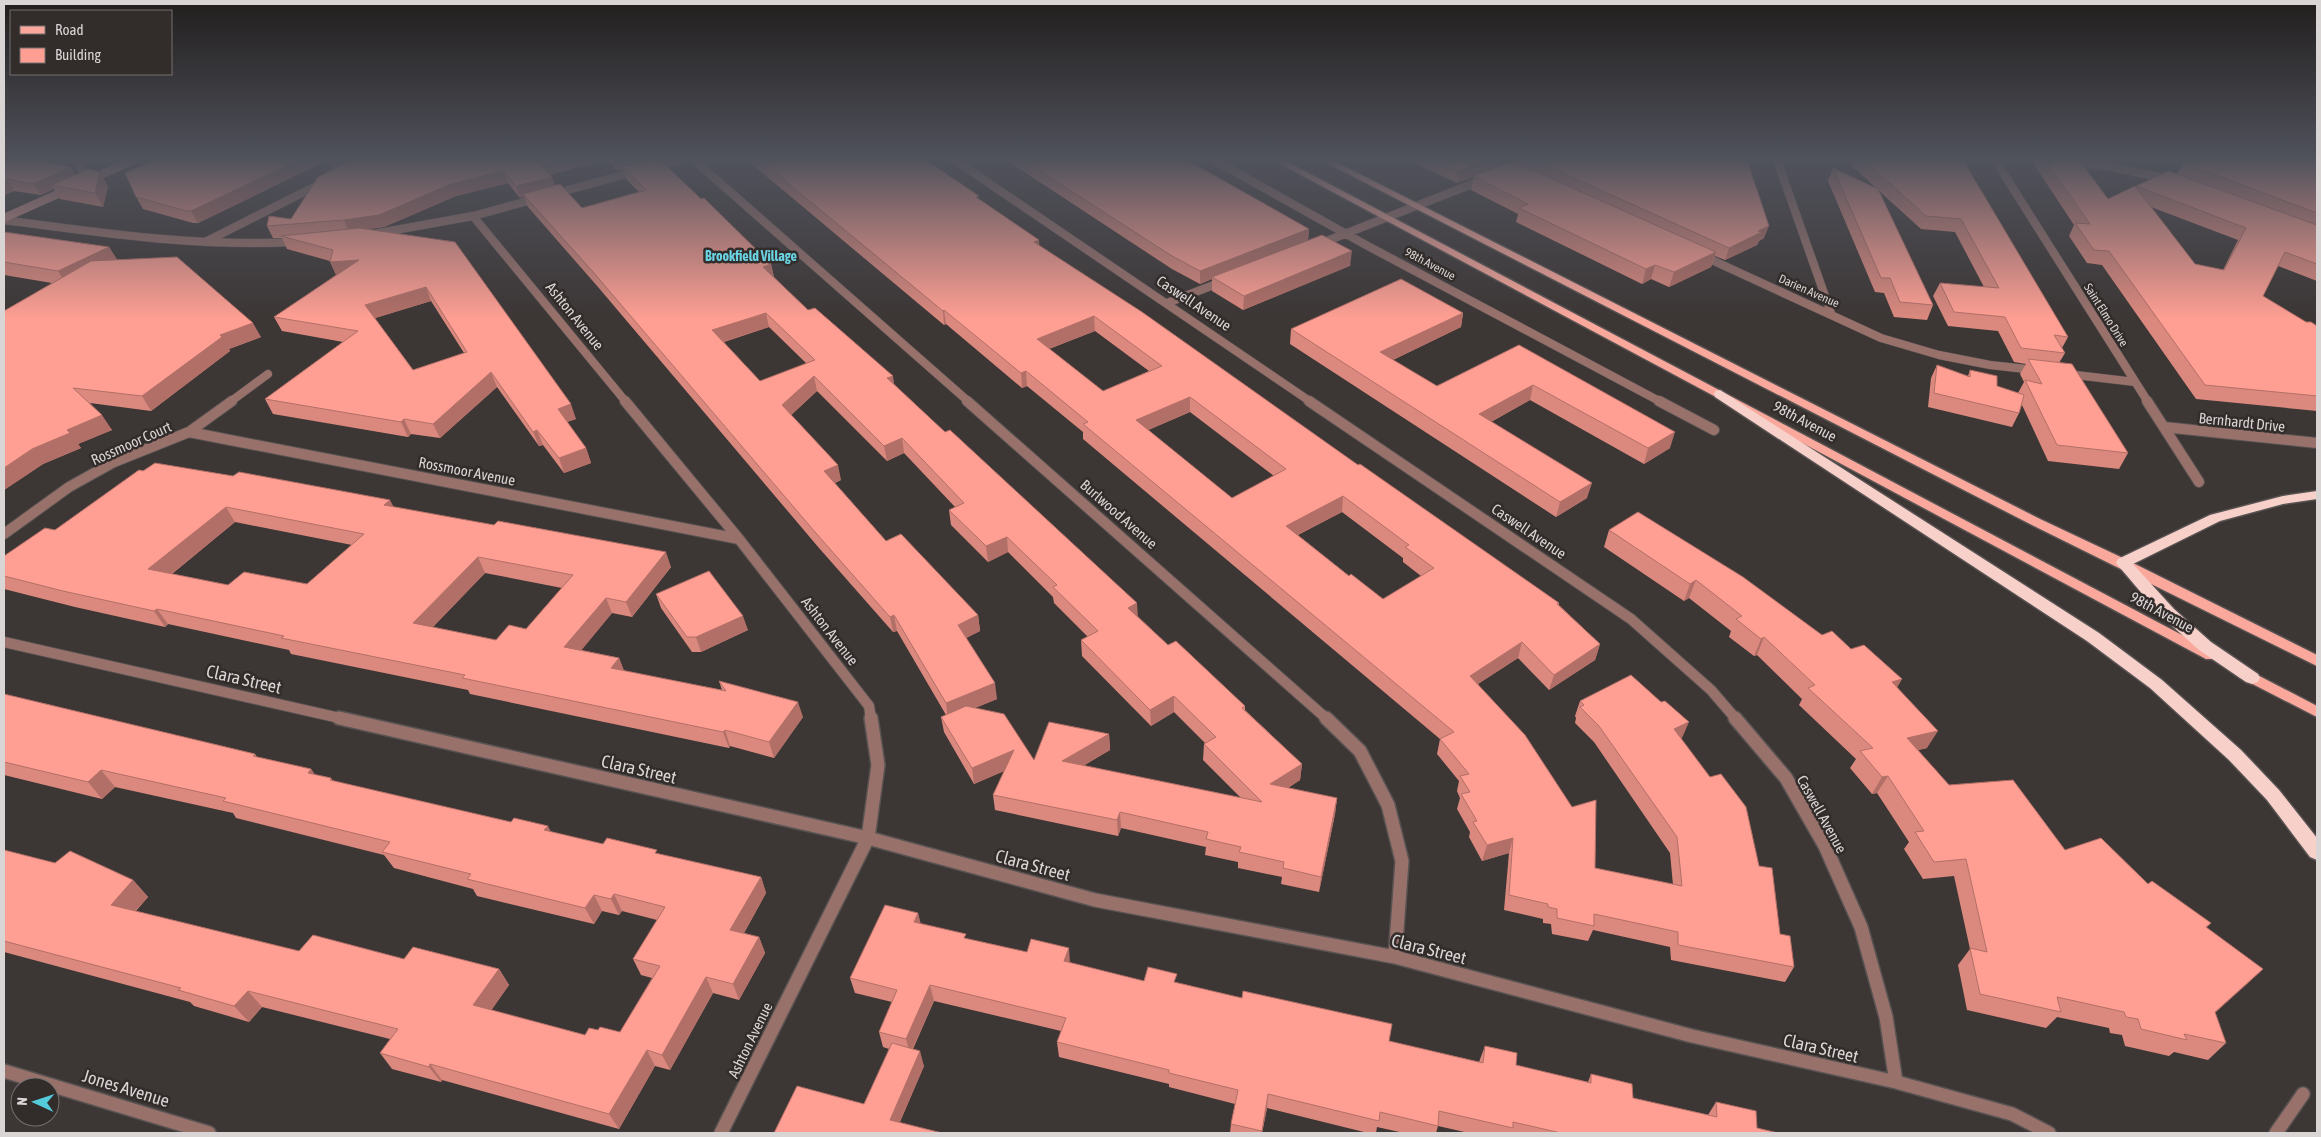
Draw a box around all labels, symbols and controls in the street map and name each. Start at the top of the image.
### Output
legend [10,10,172,75]
text: Road [55,21,84,38]
text: Building [55,46,101,63]
street label: 98th Avenue [1402,245,1458,283]
district label: Brookfield Village [705,248,797,264]
street label: Darien Avenue [1777,271,1841,311]
street label: Caswell Avenue [1154,272,1235,334]
street label: Ashton Avenue [543,279,608,353]
street label: Saint Elmo Drive [2081,281,2131,349]
street label: 98th Avenue [1770,397,1840,445]
street label: Bernhardt Drive [2198,409,2286,435]
street label: Rossmoor Court [88,418,174,468]
street label: Rossmoor Avenue [417,453,517,489]
street label: Burlwood Avenue [1077,476,1161,552]
street label: Caswell Avenue [1489,500,1570,562]
street label: 98th Avenue [2127,588,2197,636]
street label: Ashton Avenue [798,593,862,669]
street label: Clara Street [204,660,284,698]
street label: Clara Street [599,750,679,788]
street label: Caswell Avenue [1794,772,1850,856]
street label: Clara Street [993,845,1073,885]
street label: Clara Street [1389,930,1469,968]
street label: Ashton Avenue [724,999,776,1081]
street label: Clara Street [1781,1029,1861,1067]
street label: Jones Avenue [80,1065,172,1111]
north arrow [10,1077,60,1127]
text: N [14,1097,30,1106]

